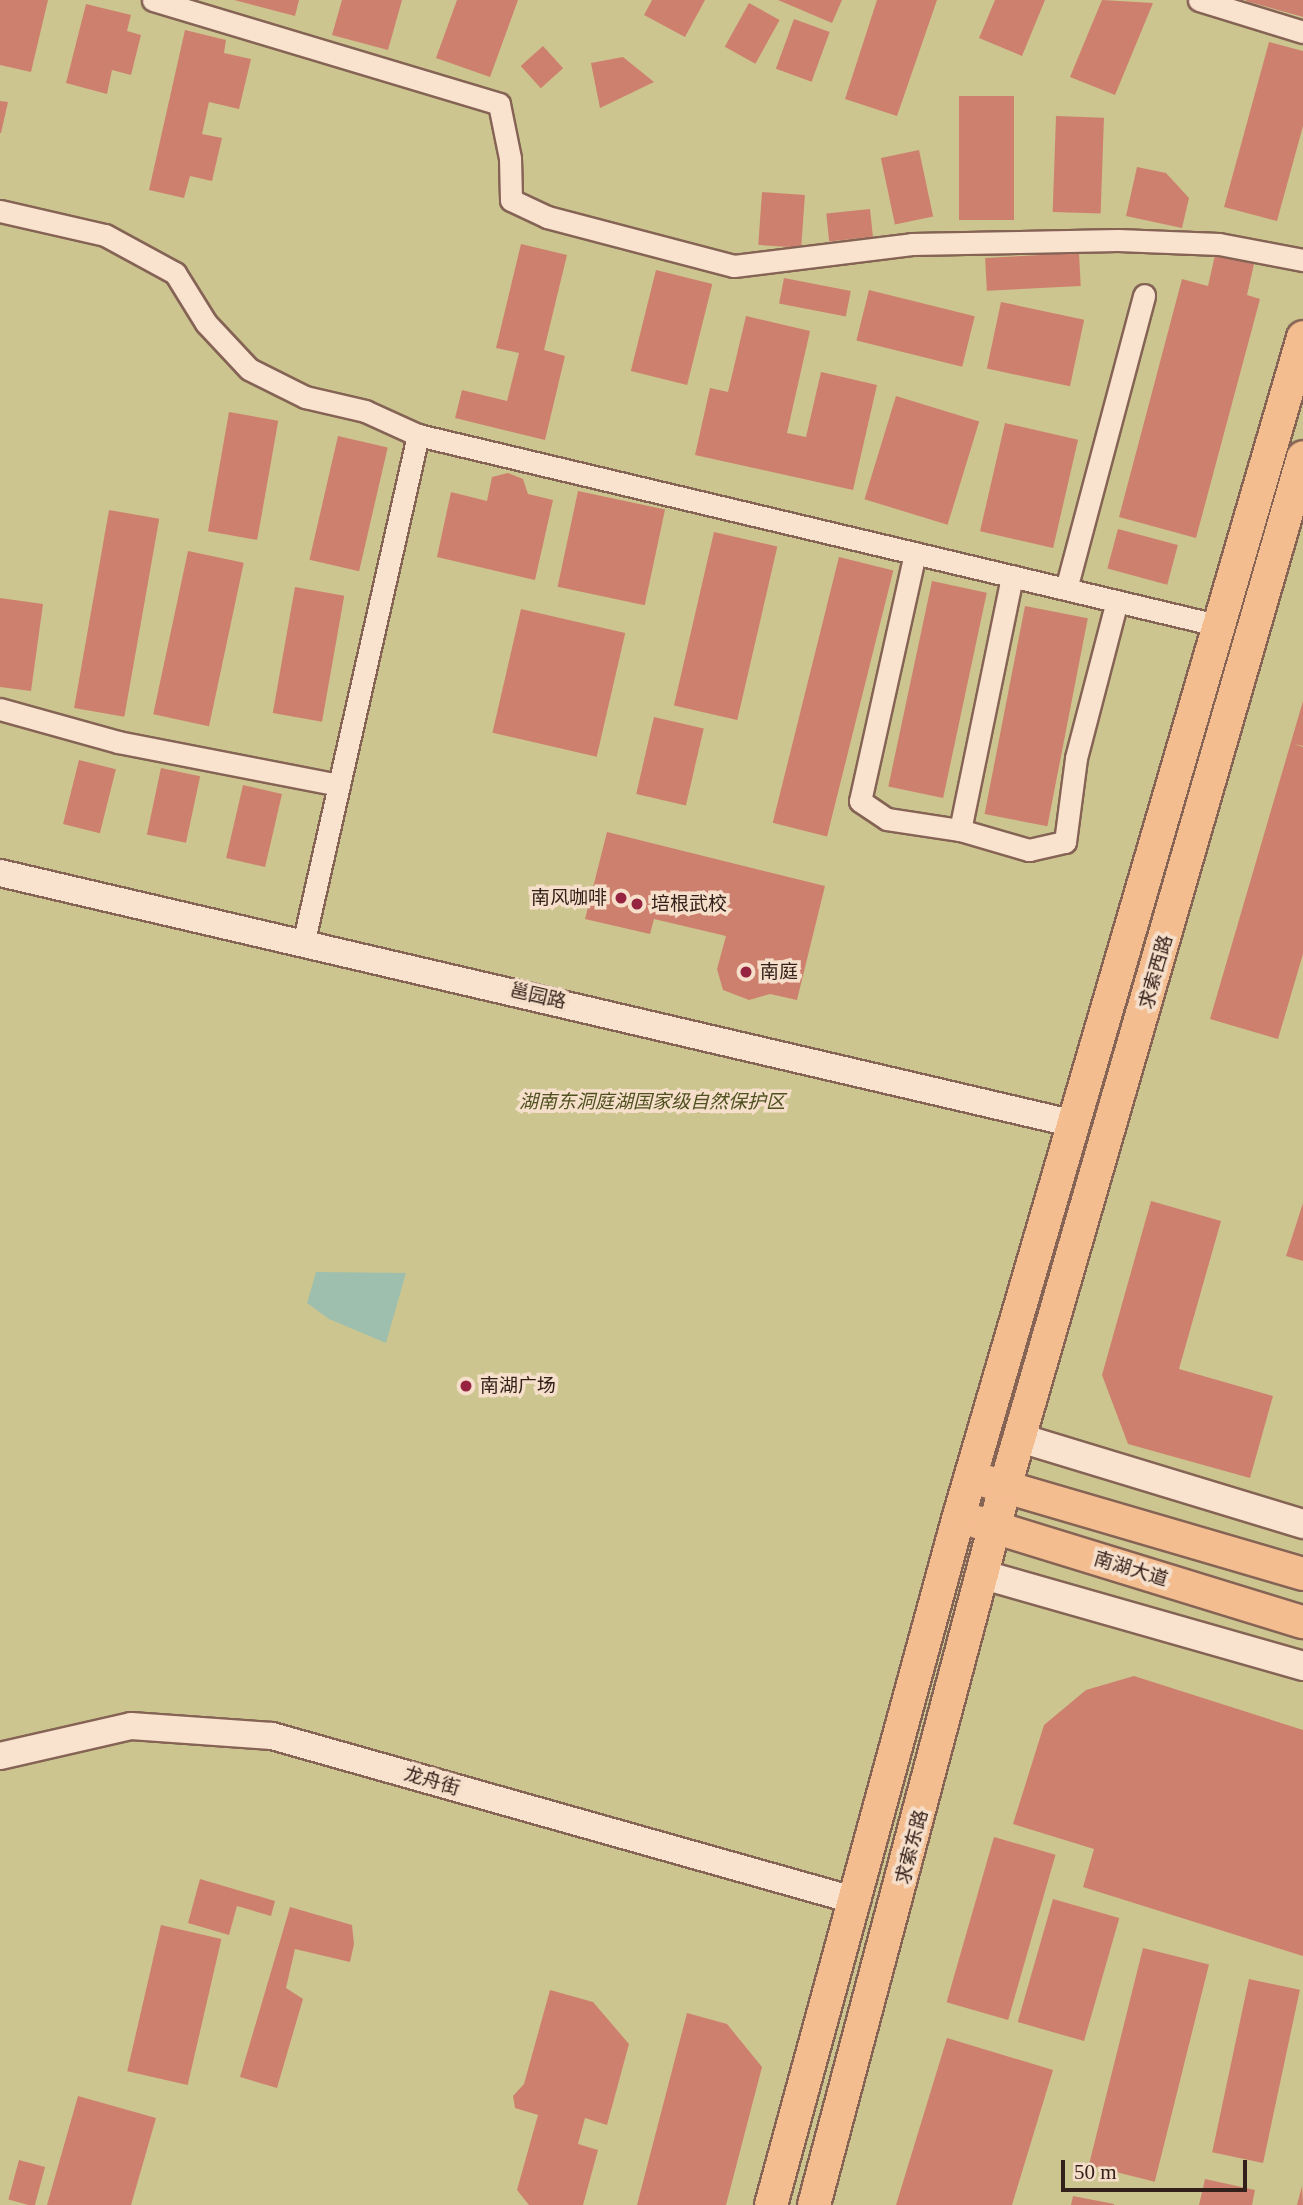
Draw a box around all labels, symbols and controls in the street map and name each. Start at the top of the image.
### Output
place label: 南风咖啡 [531,887,607,909]
marker: 南风咖啡 [613,890,629,906]
place label: 培根武校 [651,893,727,915]
marker: 培根武校 [629,896,645,912]
street label: 求索西路 [1135,932,1177,1012]
place label: 南庭 [760,961,798,983]
marker: 南庭 [738,964,754,980]
street label: 邕园路 [508,978,568,1014]
park label: 湖南东洞庭湖国家级自然保护区 [519,1091,785,1113]
place label: 南湖广场 [480,1375,556,1397]
marker: 南湖广场 [458,1378,474,1394]
street label: 南湖大道 [1091,1547,1171,1591]
street label: 龙舟街 [401,1762,463,1800]
street label: 求索东路 [891,1807,933,1887]
scale bar [1065,2146,1250,2190]
text: 50 m [1074,2160,1117,2184]

